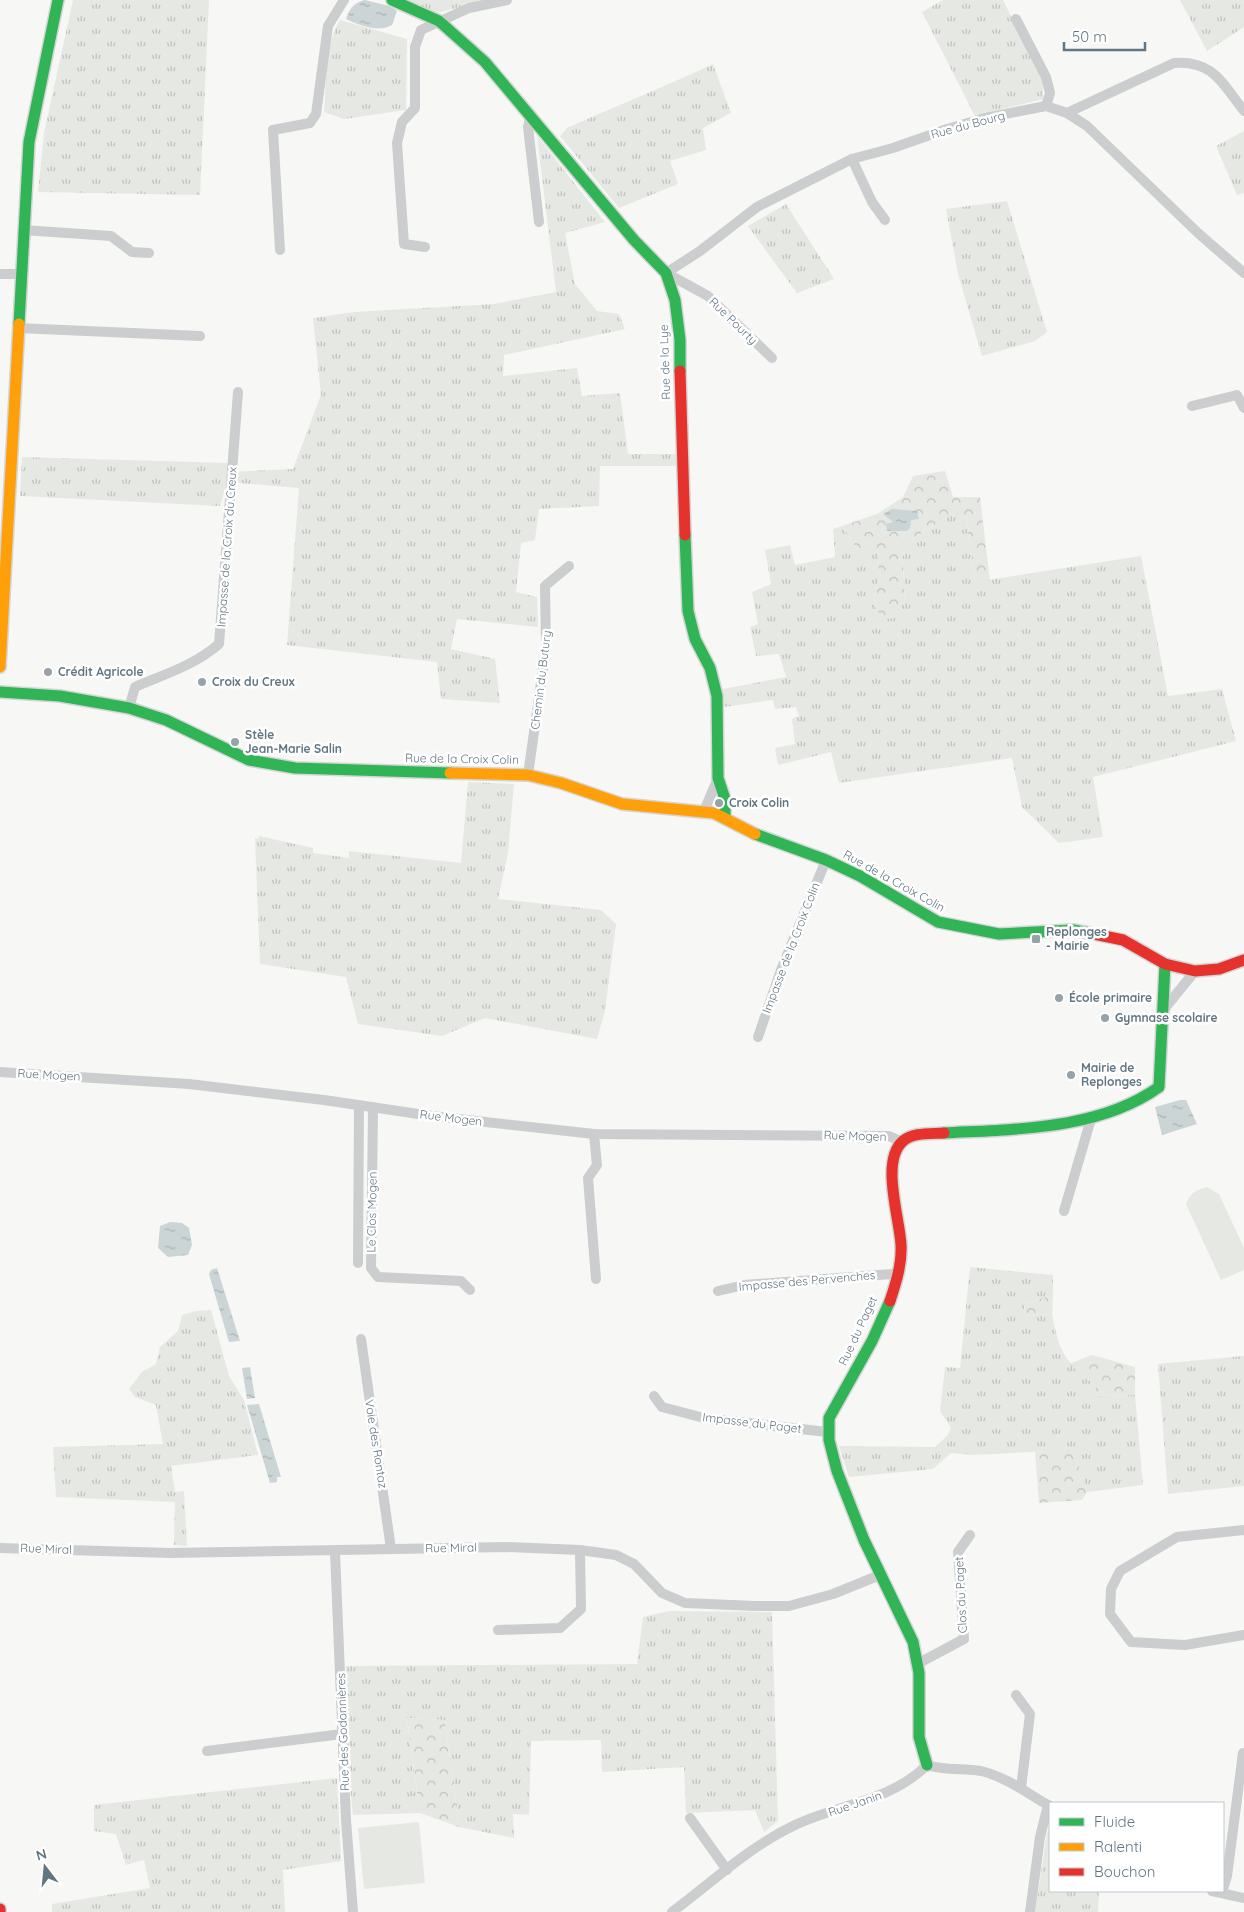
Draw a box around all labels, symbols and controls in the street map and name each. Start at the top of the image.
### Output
scale bar [1064,20,1145,52]
text: 50 m [1072,27,1107,46]
street label: Rue du Bourg [929,107,1007,142]
street label: Rue Pourty [706,294,761,347]
street label: Rue de la Lye [656,324,673,400]
street label: Impasse de la Croix du Creux [213,466,240,628]
street label: Chemin du Butury [527,630,554,730]
place label: Crédit Agricole [58,664,143,679]
marker: Crédit Agricole [42,666,54,678]
place label: Croix du Creux [212,674,295,689]
marker: Croix du Creux [196,676,208,688]
place label: Stèle Jean-Marie Salin [245,727,342,756]
marker: Stèle Jean-Marie Salin [229,736,241,748]
street label: Rue de la Croix Colin [405,750,519,767]
place label: Croix Colin [729,795,789,810]
marker: Croix Colin [713,797,725,809]
street label: Rue de la Croix Colin [841,846,948,915]
street label: Impasse de la Croix Colin [759,880,822,1015]
place label: Replonges - Mairie [1046,924,1107,953]
marker: Replonges - Mairie [1030,933,1042,945]
place label: École primaire [1069,990,1152,1005]
marker: École primaire [1053,992,1065,1004]
place label: Gymnase scolaire [1115,1010,1218,1025]
marker: Gymnase scolaire [1099,1012,1111,1024]
place label: Mairie de Replonges [1081,1060,1142,1089]
street label: Rue Mogen [17,1065,81,1084]
marker: Mairie de Replonges [1065,1069,1077,1081]
street label: Rue Mogen [419,1106,483,1129]
street label: Rue Mogen [823,1127,887,1144]
street label: Le Clos Mogen [363,1171,380,1253]
street label: Impasse des Pervenches [738,1267,876,1294]
street label: Rue du Paget [835,1294,880,1368]
street label: Voie des Rontaz [362,1398,391,1490]
street label: Impasse du Paget [702,1409,803,1436]
street label: Rue Miral [20,1540,72,1557]
street label: Rue Miral [425,1540,477,1555]
street label: Clos du Paget [951,1556,970,1634]
street label: Rue des Godonnières [333,1672,352,1791]
street label: Rue Janin [826,1787,883,1820]
legend [1049,1802,1224,1892]
text: Fluide [1094,1812,1135,1831]
text: Ralenti [1094,1837,1142,1856]
north arrow [20,1842,70,1892]
text: N [34,1844,49,1865]
text: Bouchon [1094,1862,1155,1881]

